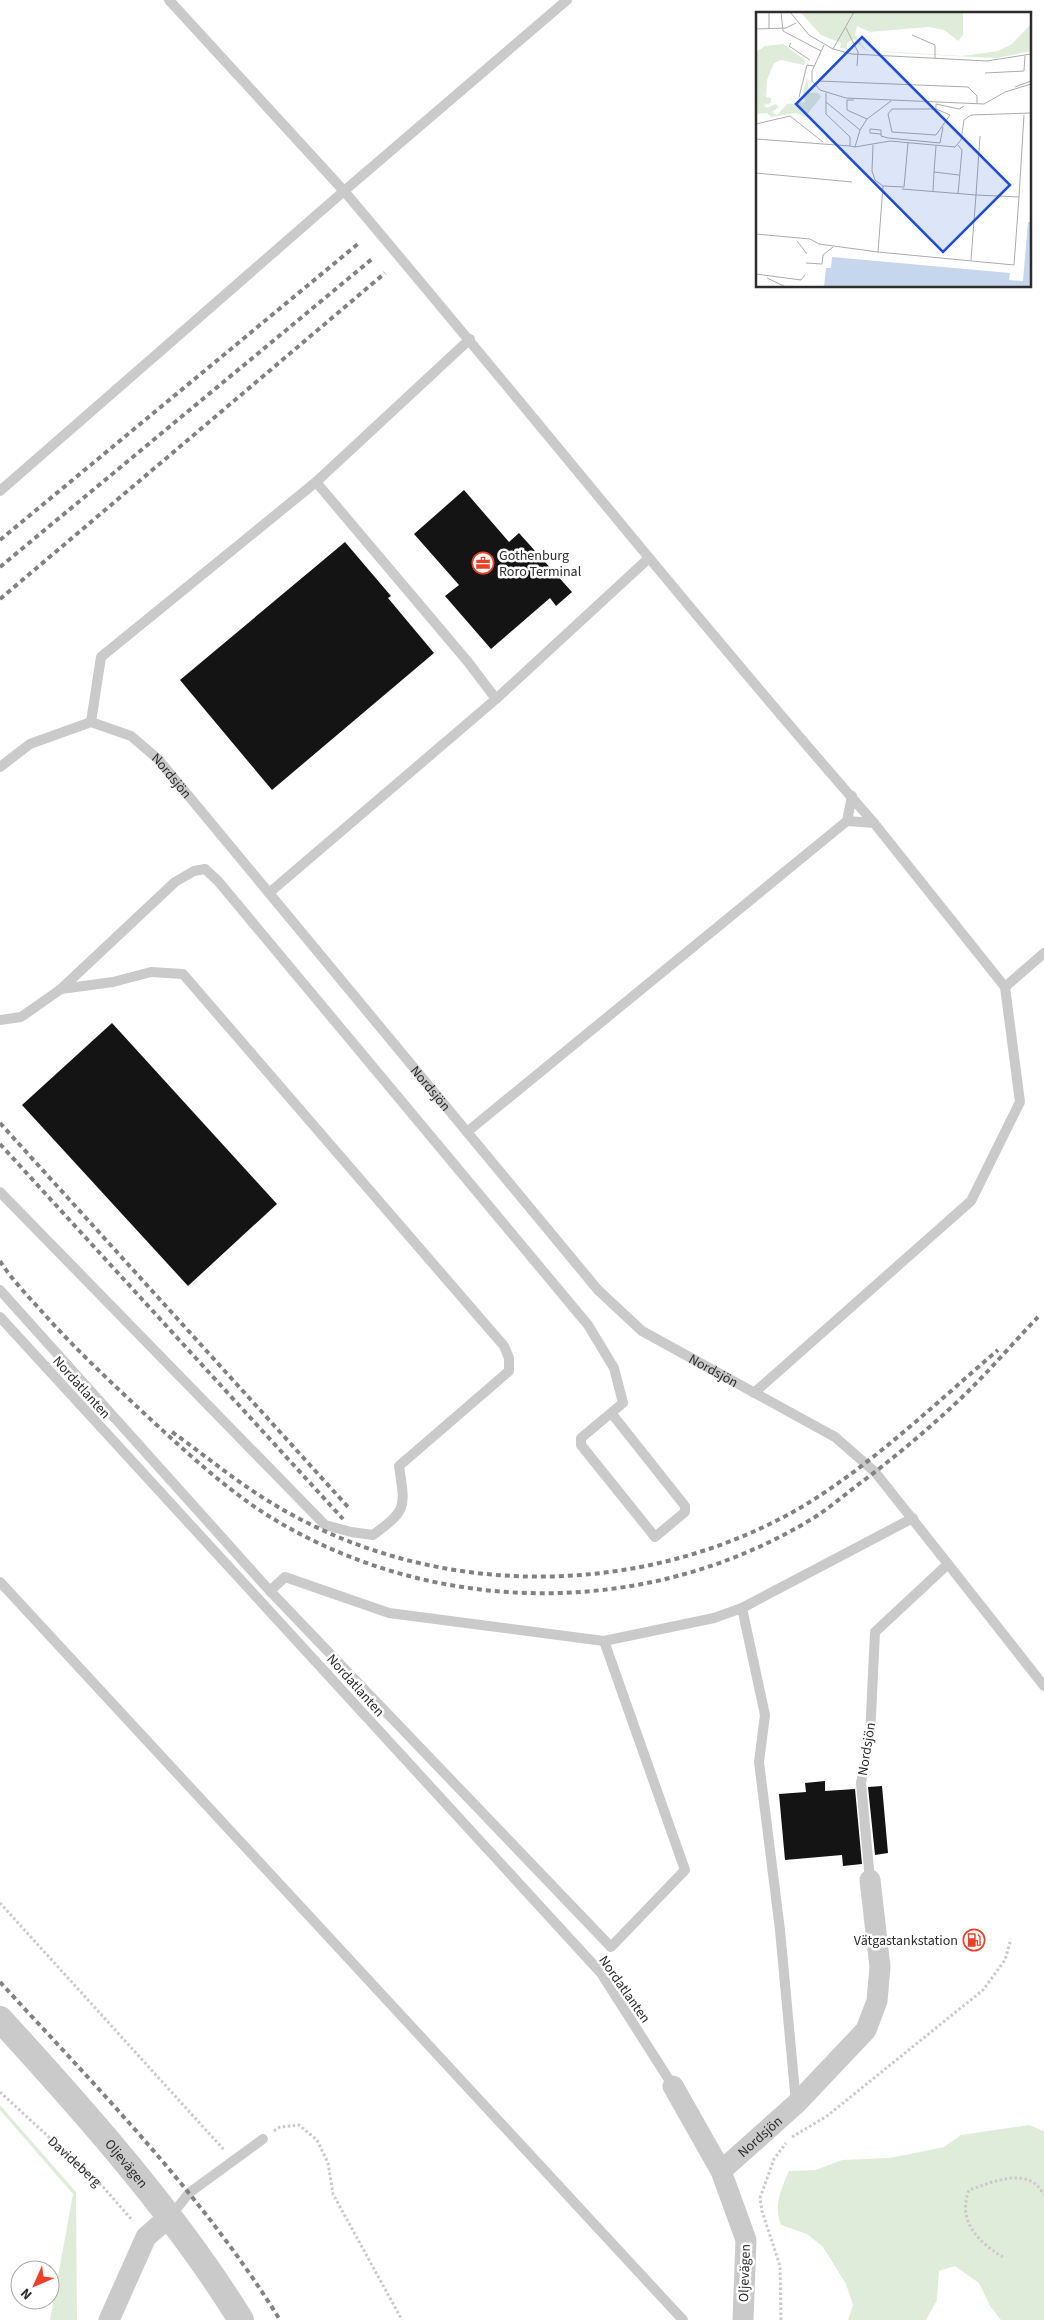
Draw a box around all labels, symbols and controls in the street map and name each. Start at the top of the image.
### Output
inset map [756,12,1032,288]
place label: Gothenburg Roro Terminal [499,546,582,582]
office icon: Gothenburg Roro Terminal [471,551,495,575]
street label: Nordsjön [147,749,196,803]
street label: Nordsjön [405,1062,455,1116]
street label: Nordsjön [685,1350,742,1393]
street label: Nordatlanten [48,1352,115,1423]
street label: Nordatlanten [322,1650,389,1721]
street label: Nordsjön [853,1721,881,1777]
fuel station icon: Vätgastankstation [962,1928,986,1952]
place label: Vätgastankstation [854,1931,958,1951]
street label: Nordatlanten [594,1952,655,2027]
street label: Nordsjön [734,2112,787,2162]
street label: Davideberg [43,2132,106,2192]
street label: Oljevägen [100,2135,152,2193]
street label: Oljevägen [734,2244,756,2302]
north arrow [10,2260,60,2310]
text: N [16,2283,37,2304]

